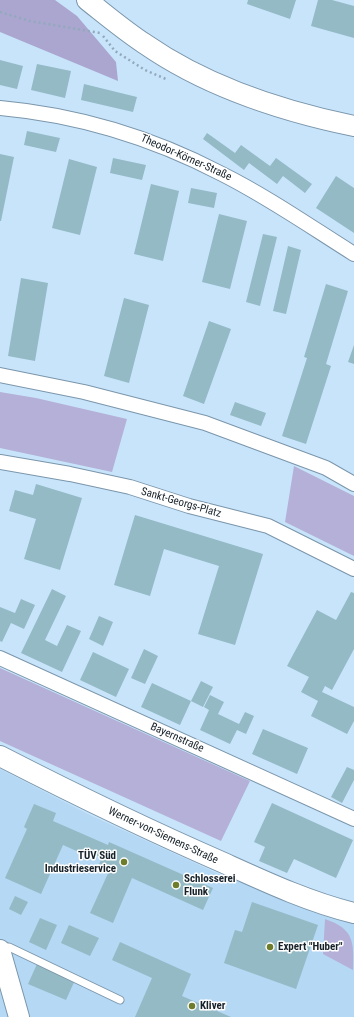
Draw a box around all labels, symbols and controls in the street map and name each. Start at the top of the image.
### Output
street label: Theodor-Körner-Straße [138,132,234,184]
street label: Sankt-Georgs-Platz [139,485,223,521]
street label: Bayernstraße [148,720,206,756]
street label: Werner-von-Siemens-Straße [106,805,220,867]
place label: TÜV Süd Industrieservice [45,849,116,875]
marker: TÜV Süd Industrieservice [119,857,129,867]
place label: Schlosserei Flunk [184,872,235,898]
marker: Schlosserei Flunk [171,880,181,890]
place label: Expert "Huber" [278,940,343,954]
marker: Expert "Huber" [265,942,275,952]
place label: Kliver [200,999,225,1013]
marker: Kliver [187,1001,197,1011]

